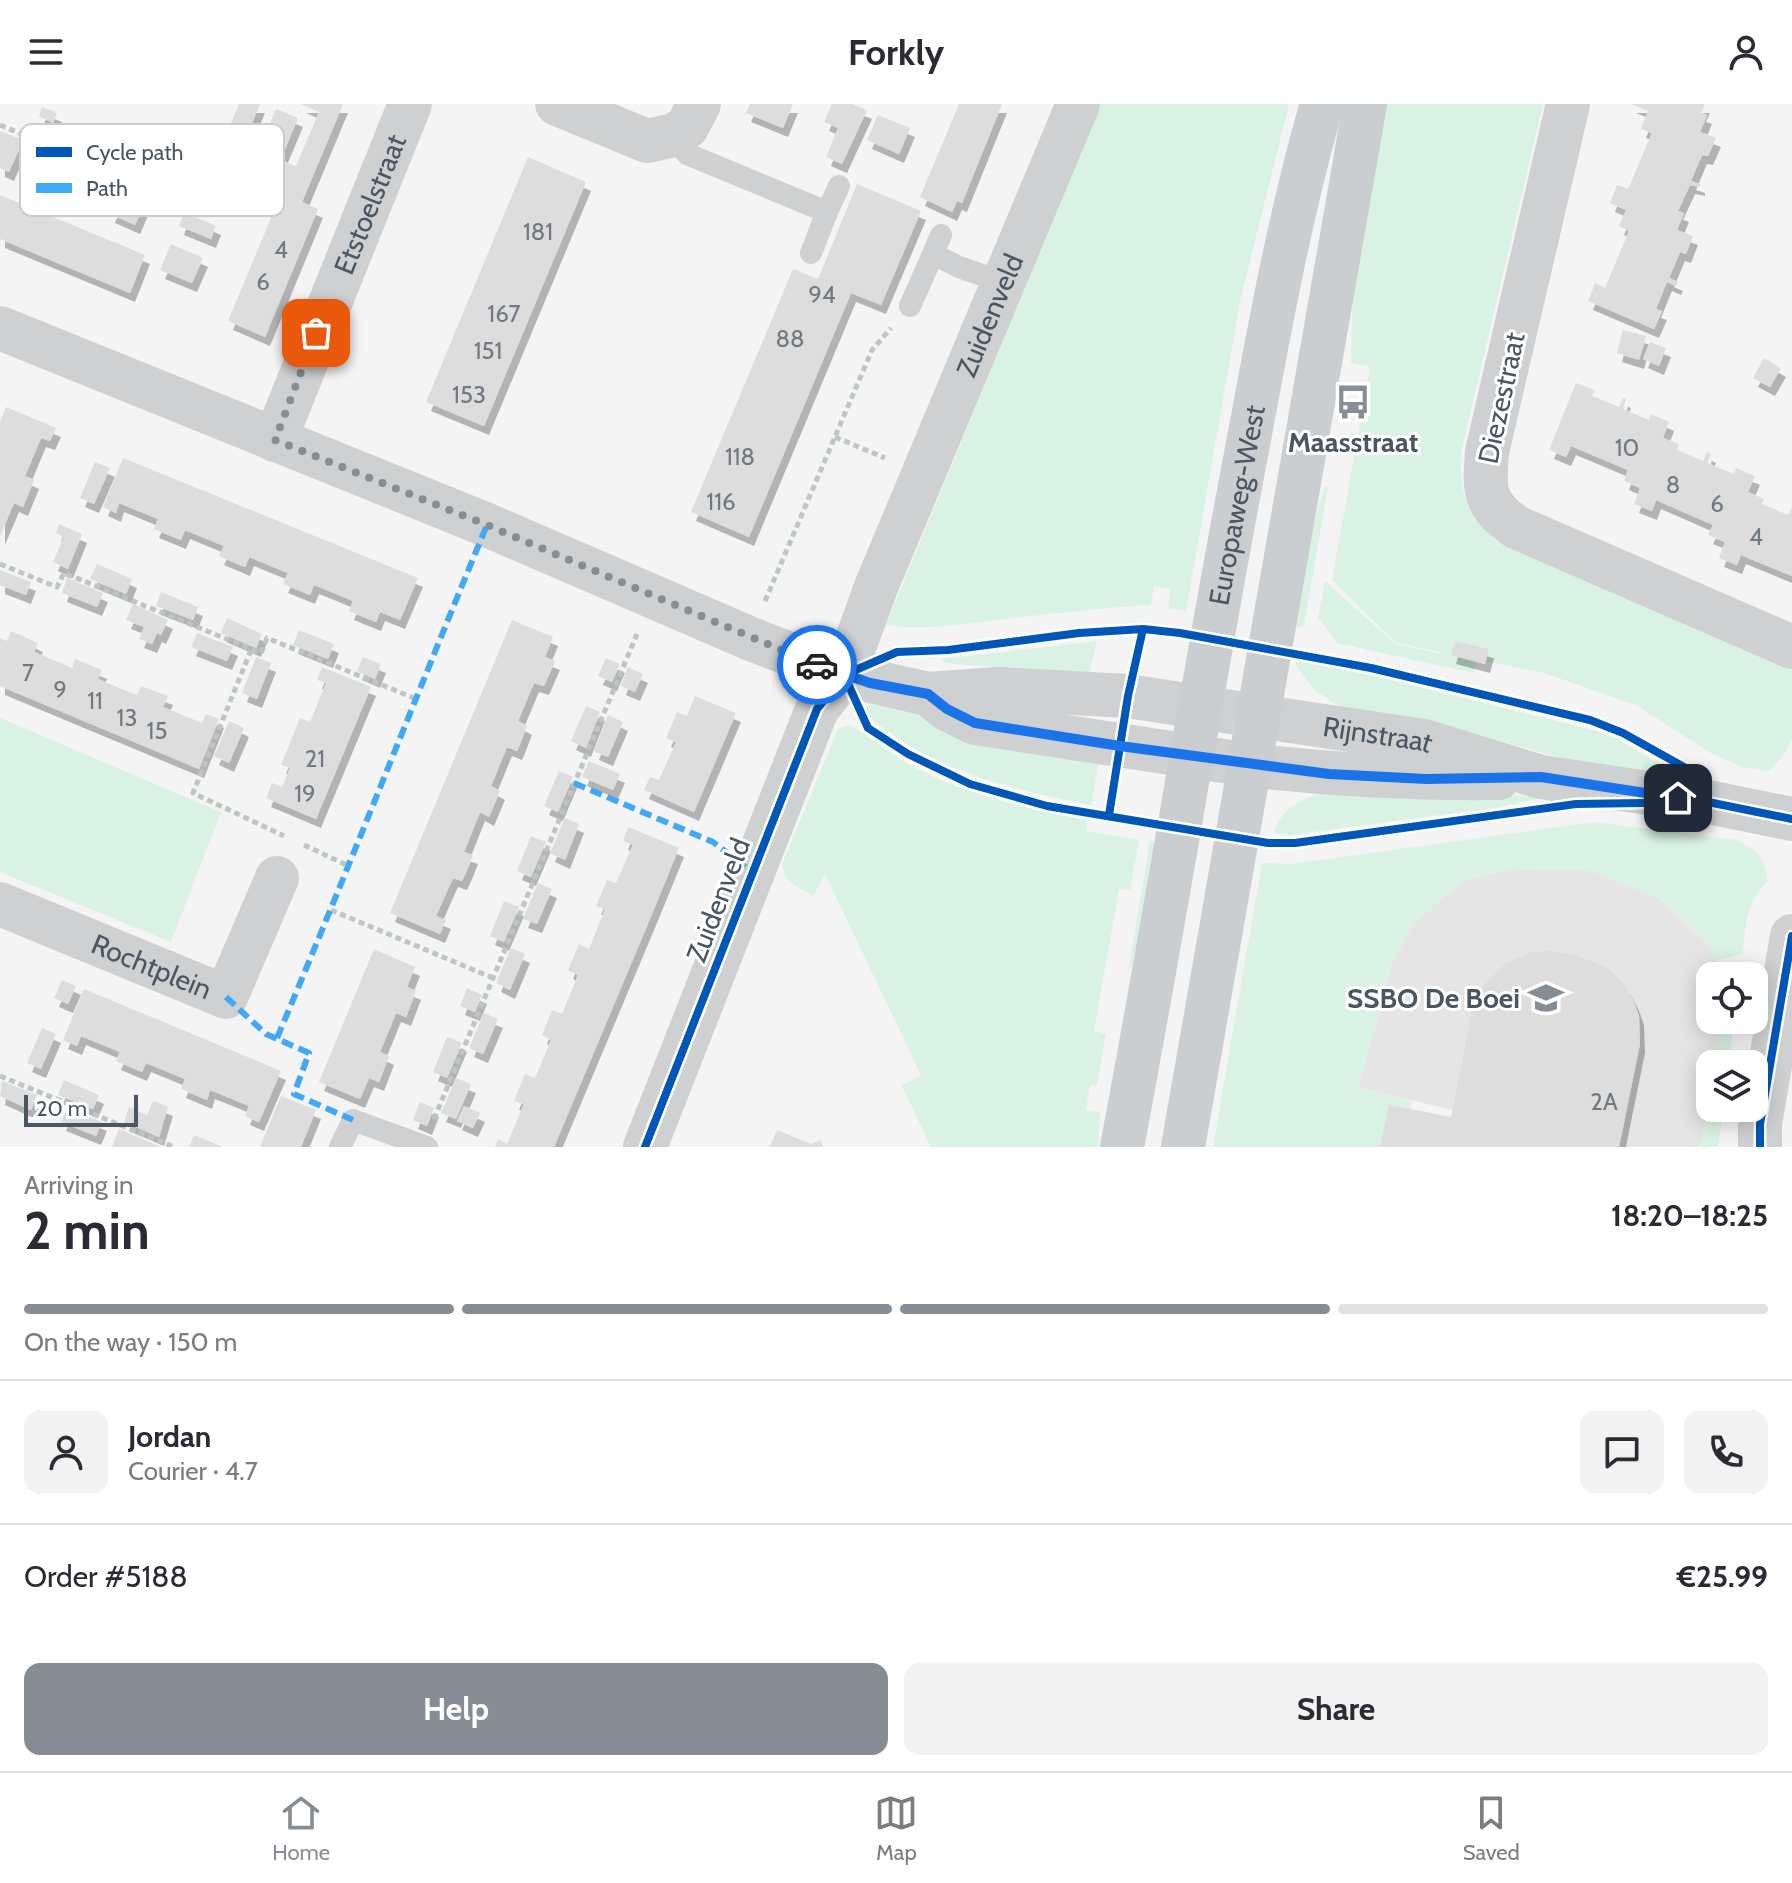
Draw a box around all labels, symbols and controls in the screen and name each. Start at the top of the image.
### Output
icon: menu [24,30,68,74]
text: Forkly [848,30,944,74]
icon: person [1724,30,1768,74]
legend [20,124,284,216]
street label: Etstoelstraat [326,129,413,279]
text: Cycle path [86,139,184,166]
text: Path [86,175,128,202]
house number: 181 [523,217,553,246]
house number: 4 [274,235,288,264]
street label: Zuidenveld [949,249,1030,382]
house number: 6 [256,267,270,296]
house number: 94 [808,280,836,309]
pin [282,299,350,367]
house number: 167 [487,299,521,328]
icon: bag [294,311,338,355]
house number: 88 [775,324,805,353]
street label: Diezestraat [1471,329,1531,467]
house number: 151 [474,336,502,365]
house number: 153 [452,380,486,409]
bus stop icon: Maasstraat [1334,383,1372,421]
street label: Europaweg-West [1201,402,1272,608]
place label: Maasstraat [1288,425,1418,459]
house number: 10 [1615,433,1639,462]
house number: 118 [725,442,755,471]
house number: 8 [1666,470,1680,499]
house number: 116 [706,487,736,516]
house number: 6 [1710,489,1724,518]
house number: 4 [1749,522,1763,551]
courier [777,625,857,705]
icon: car [795,643,839,687]
house number: 7 [22,658,34,687]
house number: 9 [53,675,67,704]
house number: 11 [87,686,103,715]
house number: 13 [117,703,137,732]
street label: Rijnstraat [1321,709,1437,760]
house number: 15 [147,716,167,745]
house number: 21 [305,744,325,773]
pin [1644,764,1712,832]
icon: home [1656,776,1700,820]
house number: 19 [294,779,316,808]
street label: Zuidenveld [679,833,757,967]
street label: Rochtplein [87,927,217,1006]
map controls [1696,962,1768,1122]
button: locate [1696,962,1768,1034]
school or university icon: SSBO De Boei [1527,979,1565,1017]
place label: SSBO De Boei [1347,981,1520,1015]
button: layers [1696,1050,1768,1122]
house number: 2A [1590,1087,1618,1116]
scale bar [24,1091,138,1127]
text: 20 m [36,1095,87,1122]
text: Arriving in [24,1169,134,1201]
text: 18:20–18:25 [1611,1197,1768,1234]
text: 2 min [24,1199,150,1262]
text: On the way · 150 m [24,1326,237,1358]
button: person [24,1410,108,1494]
button: chat [1580,1410,1664,1494]
button: phone [1684,1410,1768,1494]
text: Jordan [128,1418,211,1455]
text: Courier · 4.7 [128,1455,258,1487]
text: Order #5188 [24,1558,188,1595]
text: €25.99 [1677,1558,1768,1595]
button: Help [24,1663,888,1755]
button: Share [904,1663,1768,1755]
tab: Home [272,1791,330,1866]
tab: Map [874,1791,918,1866]
tab: Saved [1463,1791,1520,1866]

